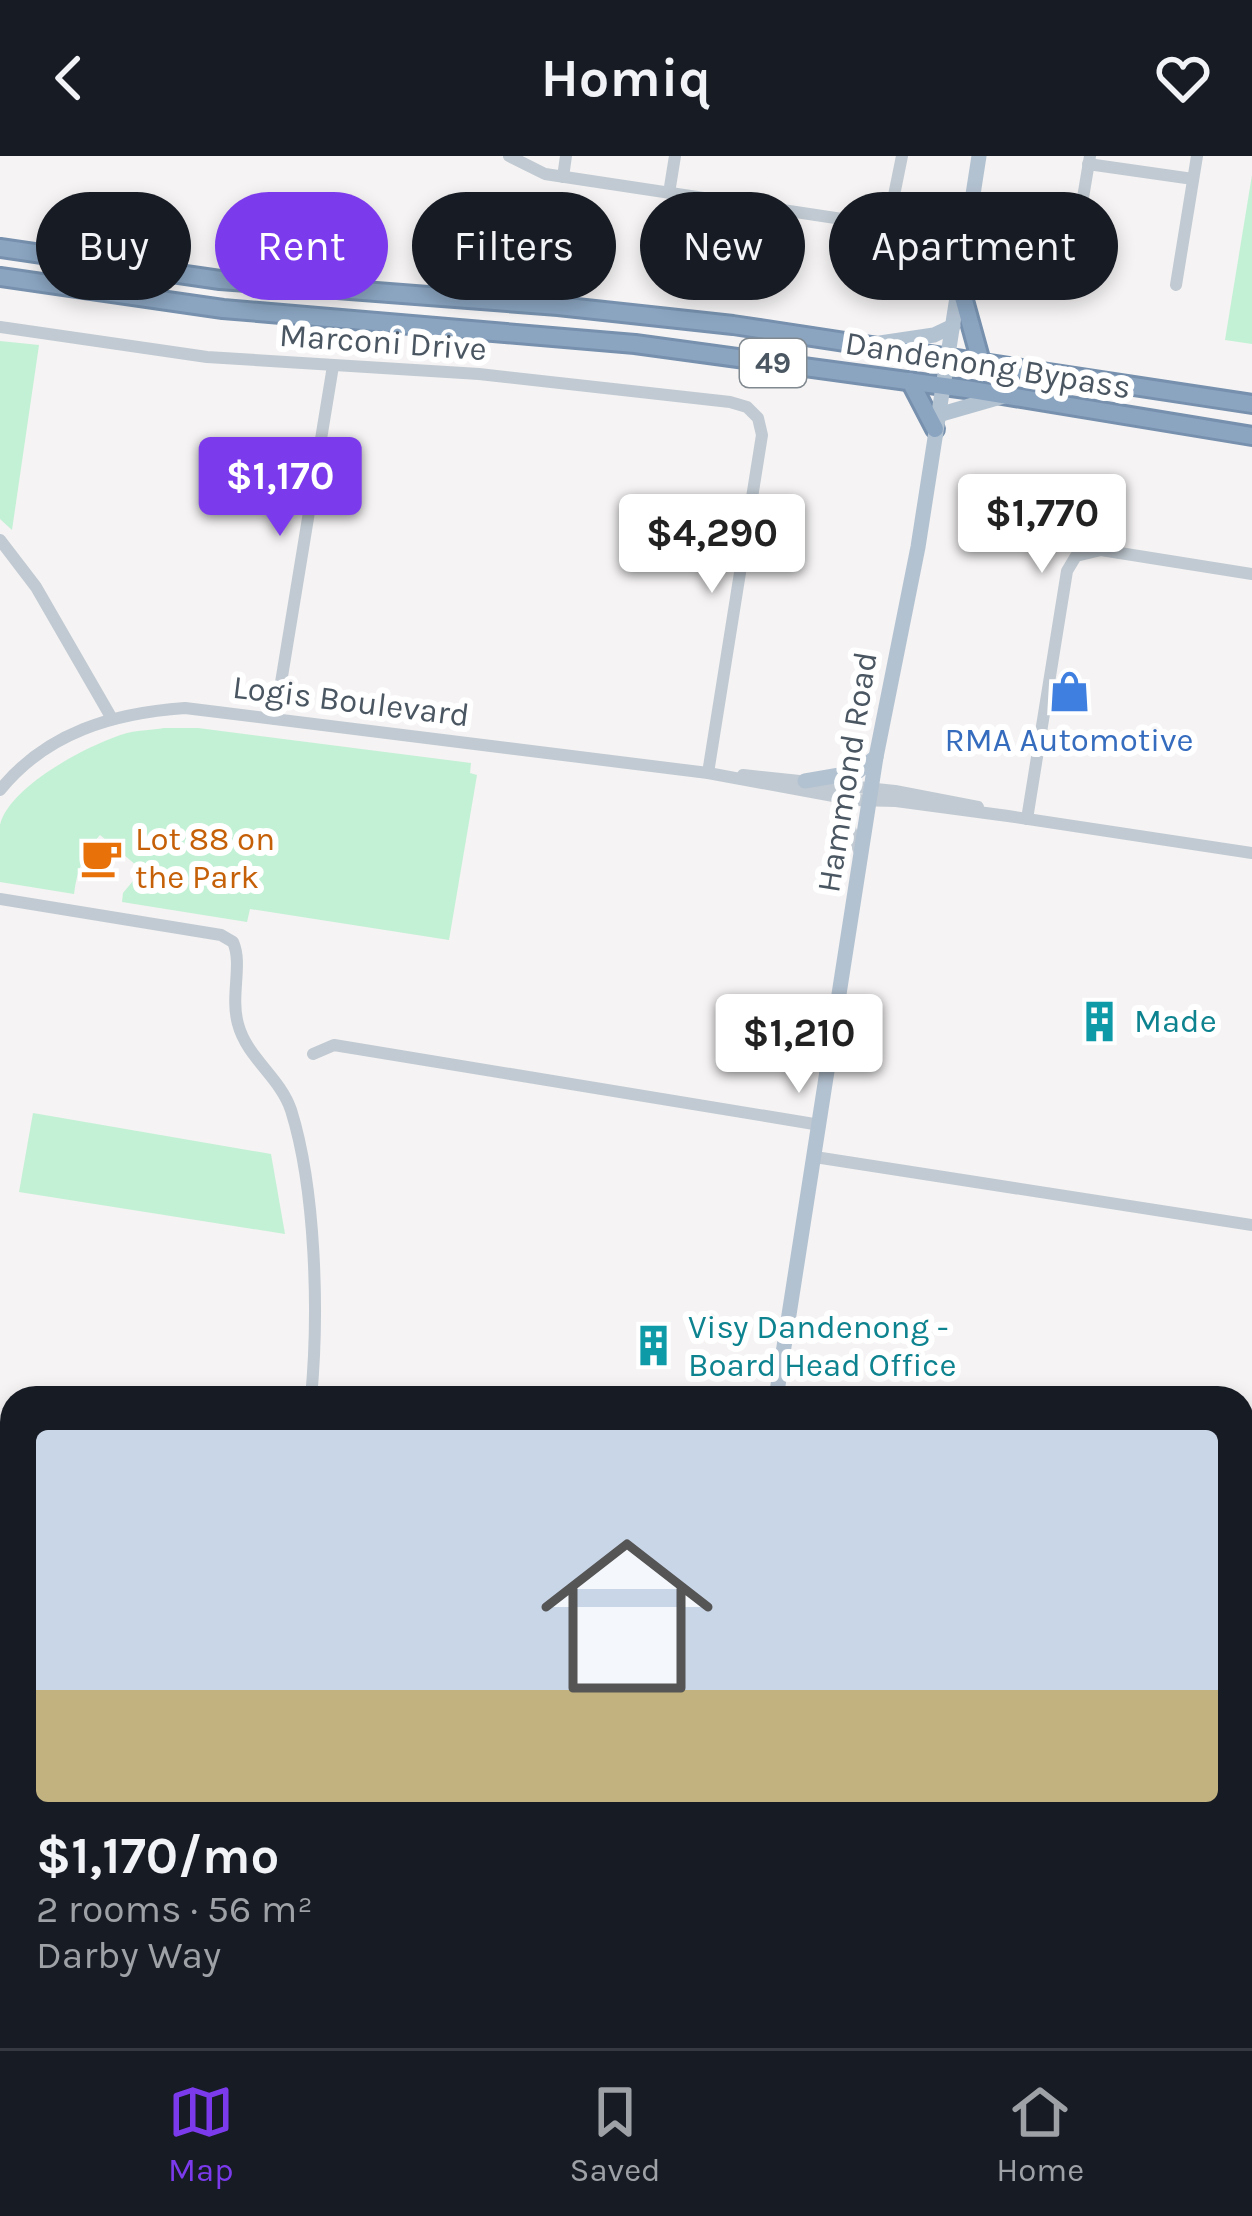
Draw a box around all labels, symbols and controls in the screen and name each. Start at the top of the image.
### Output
icon: back [36,45,102,111]
icon: heart [1150,45,1216,111]
text: Homiq [541,46,711,110]
chip: Buy [36,192,191,300]
chip: Rent [215,192,388,300]
chip: Filters [412,192,616,300]
chip: New [640,192,805,300]
chip: Apartment [829,192,1118,300]
street label: Marconi Drive [278,316,488,368]
street label: Dandenong Bypass [842,324,1134,406]
road number: 49 [740,339,806,387]
pin: $1,170 [182,437,378,539]
text: $1,170 [226,453,334,499]
pin: $1,770 [944,474,1140,576]
text: $1,770 [985,490,1099,536]
pin: $4,290 [614,494,810,596]
text: $4,290 [646,510,778,556]
street label: Hammond Road [809,649,885,895]
street label: Logis Boulevard [231,668,471,734]
shop icon: RMA Automotive [1046,669,1092,715]
place label: RMA Automotive [944,721,1194,759]
place label: Lot 88 on the Park [135,820,275,896]
cafe icon: Lot 88 on the Park [78,835,124,881]
pin: $1,210 [701,994,897,1096]
building icon: Made [1077,998,1123,1044]
place label: Made [1134,1002,1217,1040]
text: $1,210 [743,1010,855,1056]
place label: Visy Dandenong - Board Head Office [688,1308,956,1384]
building icon: Visy Dandenong - Board Head Office [631,1323,677,1369]
icon: home [519,1508,735,1724]
text: $1,170/mo [36,1826,279,1886]
text: 2 rooms · 56 m² [36,1886,313,1932]
text: Darby Way [36,1932,221,1978]
tab: Map [168,2079,234,2189]
tab: Saved [569,2079,661,2189]
tab: Home [996,2079,1084,2189]

